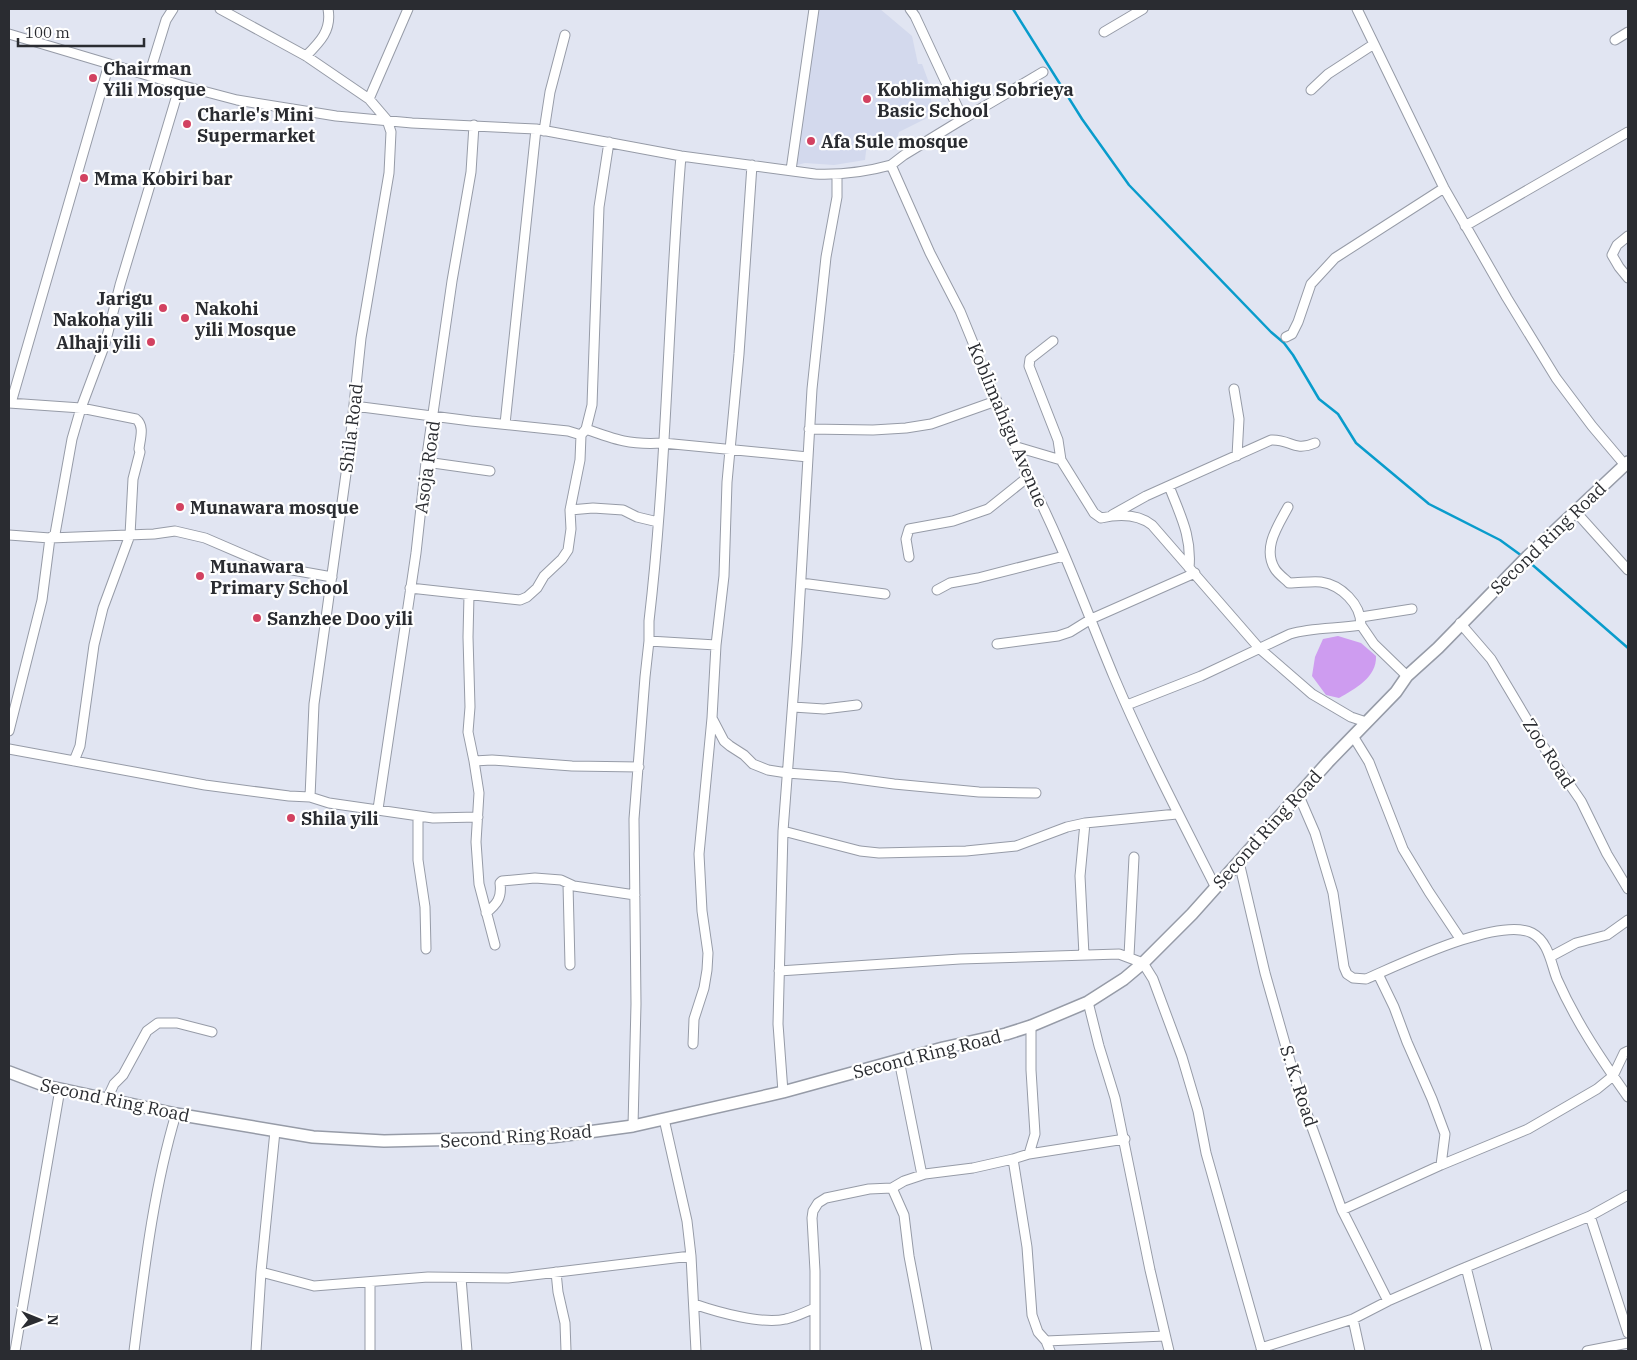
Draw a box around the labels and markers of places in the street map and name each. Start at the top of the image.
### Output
place label: Chairman Yili Mosque [103,57,206,101]
marker: Chairman Yili Mosque [87,72,99,84]
place label: Koblimahigu Sobrieya Basic School [877,78,1074,122]
marker: Koblimahigu Sobrieya Basic School [861,93,873,105]
place label: Charle's Mini Supermarket [197,103,315,147]
marker: Charle's Mini Supermarket [181,118,193,130]
place label: Afa Sule mosque [821,130,968,153]
marker: Afa Sule mosque [805,135,817,147]
place label: Mma Kobiri bar [94,167,233,190]
marker: Mma Kobiri bar [78,172,90,184]
place label: Jarigu Nakoha yili [53,287,153,331]
place label: Nakohi yili Mosque [194,297,296,341]
marker: Jarigu Nakoha yili [157,302,169,314]
marker: Nakohi yili Mosque [179,312,191,324]
place label: Alhaji yili [56,331,141,354]
marker: Alhaji yili [145,336,157,348]
place label: Munawara mosque [190,496,359,519]
marker: Munawara mosque [174,501,186,513]
place label: Munawara Primary School [210,555,348,599]
marker: Munawara Primary School [194,570,206,582]
place label: Sanzhee Doo yili [267,607,413,630]
marker: Sanzhee Doo yili [251,612,263,624]
place label: Shila yili [301,807,379,830]
marker: Shila yili [285,812,297,824]

